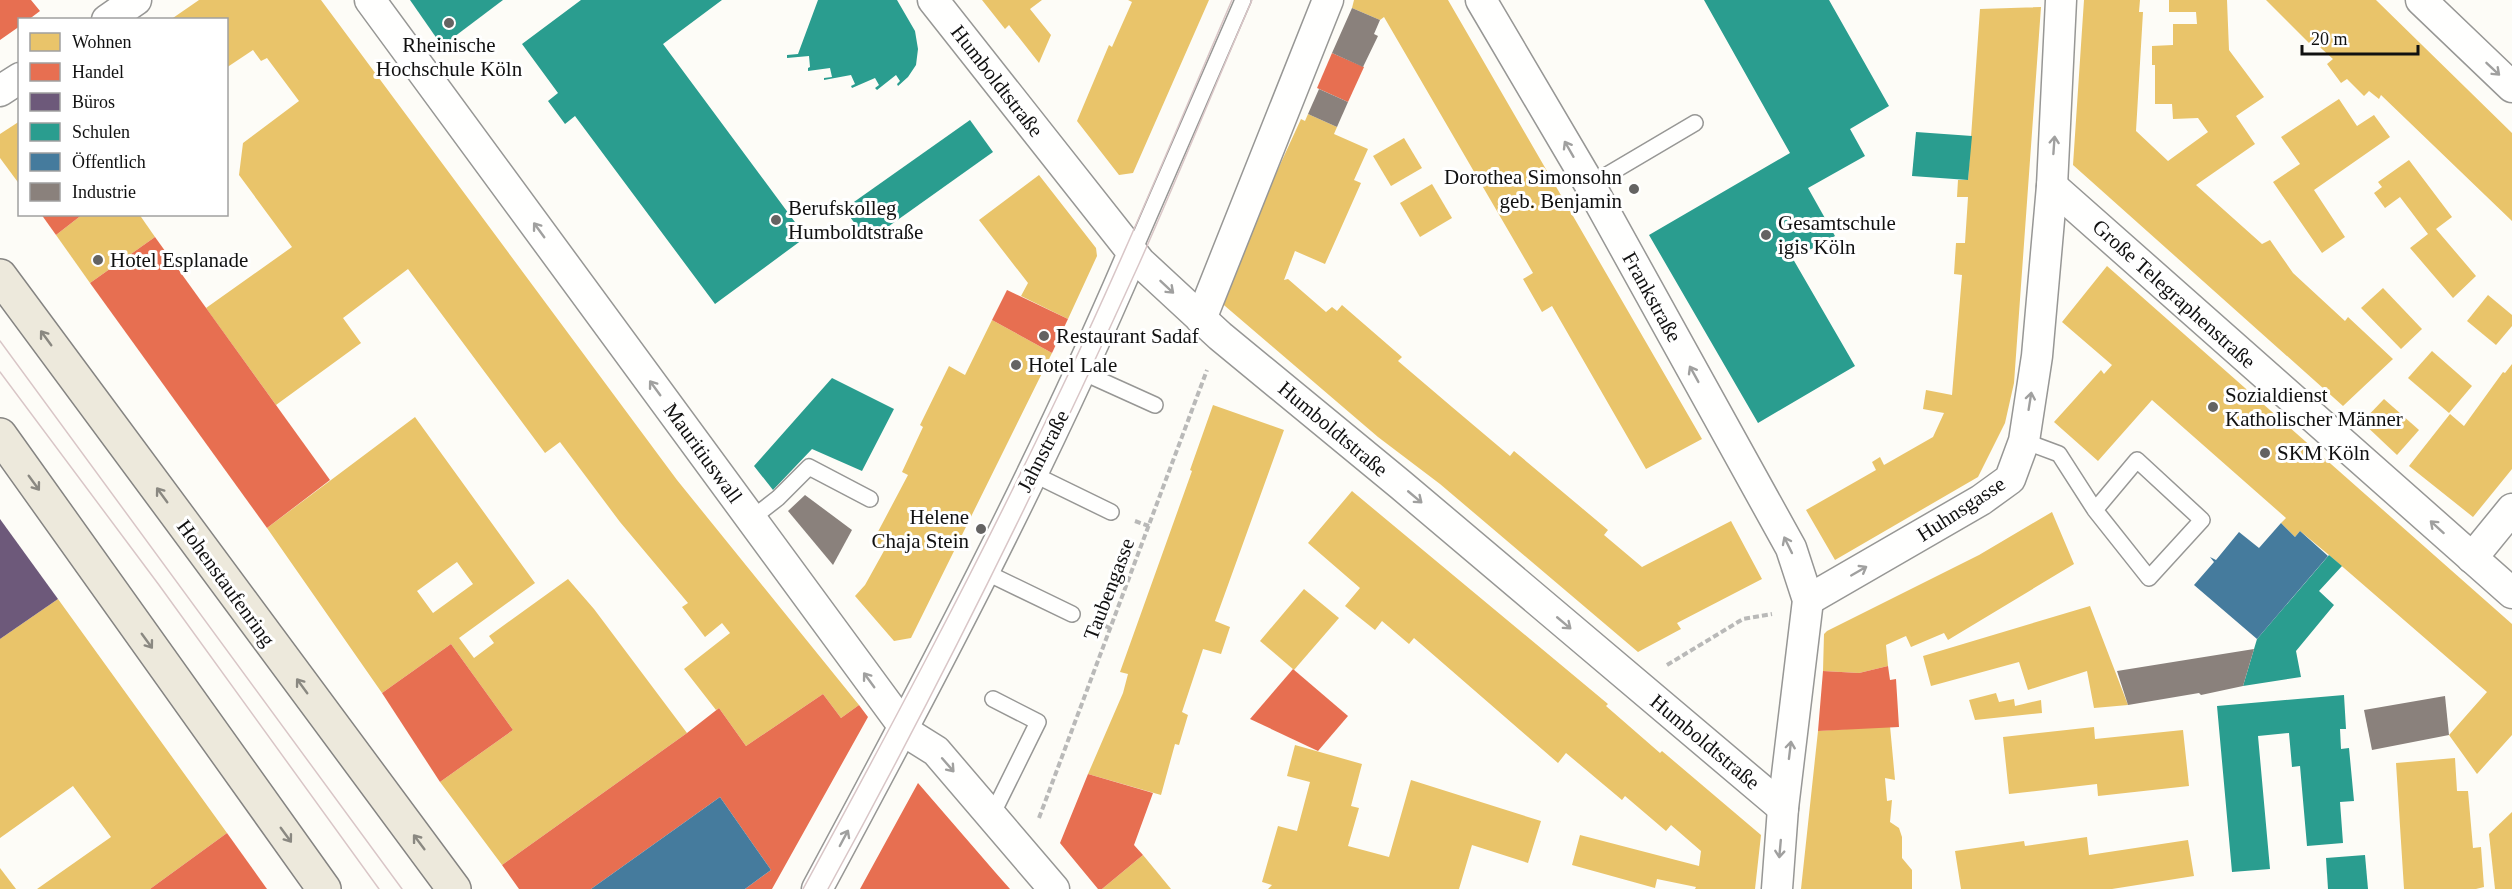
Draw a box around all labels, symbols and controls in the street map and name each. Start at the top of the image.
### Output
marker: Rheinische Hochschule Köln [442,16,456,30]
legend [18,18,228,216]
scale bar [2302,18,2418,56]
street label: Humboldtstraße [946,20,1048,142]
text: 20 m [2311,29,2348,49]
text: Wohnen [72,32,132,52]
place label: Rheinische Hochschule Köln [376,33,523,81]
text: Handel [72,62,124,82]
one-way arrow [2486,62,2501,77]
text: Büros [72,92,115,112]
text: Schulen [72,122,130,142]
one-way arrow [2049,135,2060,155]
one-way arrow [1562,141,1574,158]
text: Öffentlich [72,152,146,172]
place label: Dorothea Simonsohn geb. Benjamin [1444,165,1622,213]
text: Industrie [72,182,136,202]
marker: Dorothea Simonsohn geb. Benjamin [1627,182,1641,196]
place label: Berufskolleg Humboldtstraße [788,196,923,244]
place label: Gesamtschule igis Köln [1778,211,1896,259]
marker: Berufskolleg Humboldtstraße [769,213,783,227]
street label: Große Telegraphenstraße [2088,214,2260,374]
one-way arrow [533,223,546,239]
marker: Gesamtschule igis Köln [1759,228,1773,242]
place label: Hotel Esplanade [110,248,248,272]
street label: Frankstraße [1617,248,1687,346]
marker: Hotel Esplanade [91,253,105,267]
one-way arrow [1159,280,1174,294]
place label: Restaurant Sadaf [1056,324,1199,348]
marker: Restaurant Sadaf [1037,329,1051,343]
one-way arrow [40,330,52,346]
place label: Hotel Lale [1028,353,1117,377]
marker: Hotel Lale [1009,358,1023,372]
one-way arrow [1688,366,1700,383]
street label: Humboldtstraße [1273,376,1393,482]
one-way arrow [649,380,661,396]
place label: Sozialdienst Katholischer Männer [2225,383,2403,431]
one-way arrow [2025,392,2036,412]
street label: Mauritiuswall [659,398,747,508]
marker: Sozialdienst Katholischer Männer [2206,400,2220,414]
street label: Jahnstraße [1012,406,1074,496]
place label: SKM Köln [2277,441,2370,465]
marker: SKM Köln [2258,446,2272,460]
street label: Huhnsgasse [1912,472,2010,546]
one-way arrow [28,474,40,490]
one-way arrow [155,487,168,503]
one-way arrow [1407,490,1422,504]
place label: Helene Chaja Stein [872,505,969,553]
street label: Hohenstaufenring [172,515,280,651]
one-way arrow [2429,520,2444,534]
marker: Helene Chaja Stein [974,522,988,536]
street label: Taubengasse [1079,535,1139,643]
one-way arrow [1782,536,1794,554]
one-way arrow [1850,564,1867,576]
one-way arrow [1556,616,1571,630]
one-way arrow [141,633,153,649]
one-way arrow [863,673,876,689]
one-way arrow [296,678,309,694]
street label: Humboldtstraße [1645,689,1765,795]
one-way arrow [1785,741,1796,761]
one-way arrow [941,757,955,772]
one-way arrow [280,827,292,843]
one-way arrow [839,829,850,847]
one-way arrow [412,835,425,851]
one-way arrow [1774,838,1785,858]

